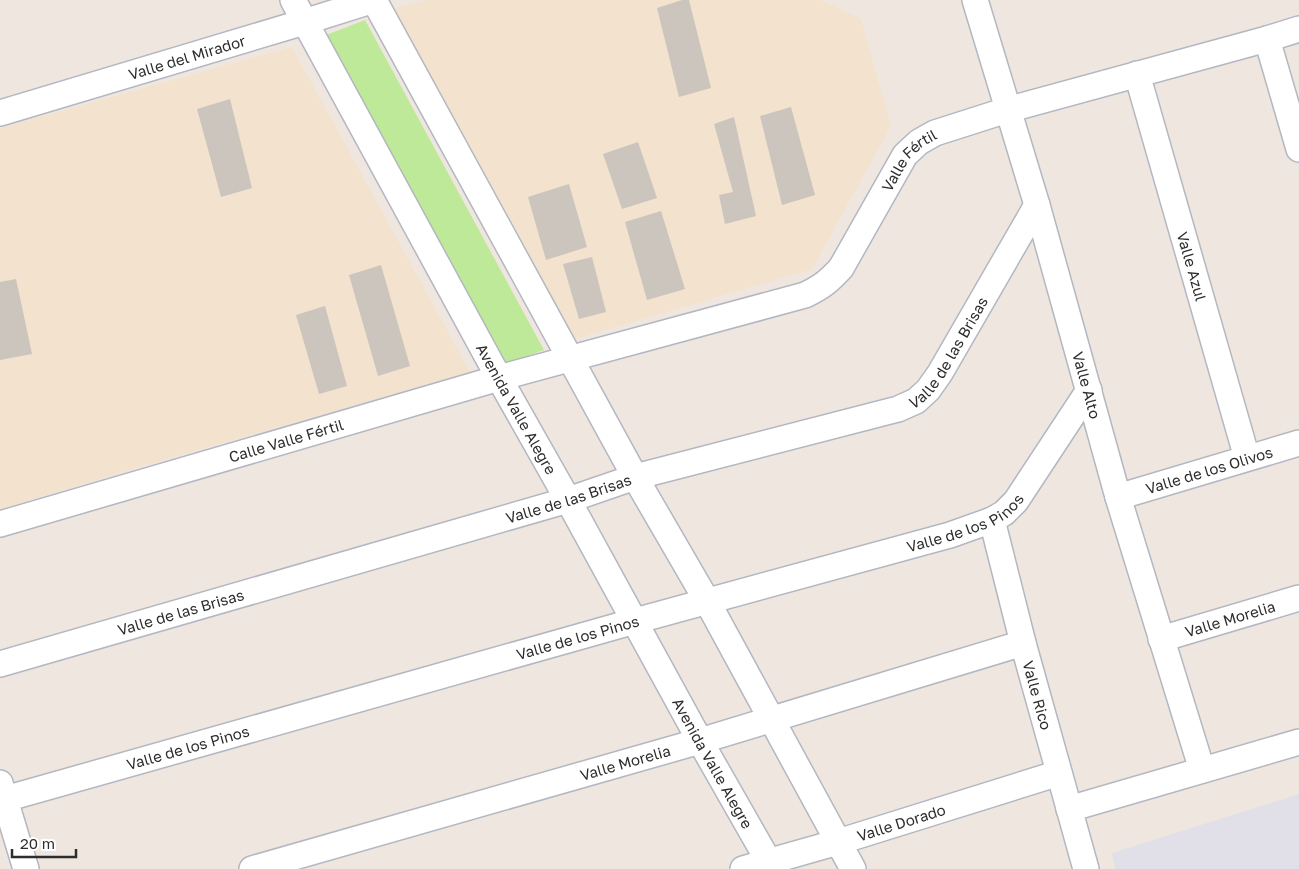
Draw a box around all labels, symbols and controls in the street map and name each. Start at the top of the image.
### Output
street label: Valle del Mirador [126,31,248,83]
street label: Valle Fértil [877,125,940,194]
street label: Valle Azul [1174,230,1211,303]
street label: Valle de las Brisas [906,293,991,412]
street label: Avenida Valle Alegre [473,340,561,478]
street label: Valle Alto [1069,349,1105,421]
street label: Calle Valle Fértil [227,415,346,466]
street label: Valle de los Olivos [1143,442,1275,497]
street label: Valle de las Brisas [504,470,634,527]
street label: Valle de los Pinos [905,490,1027,555]
street label: Valle de las Brisas [115,585,246,639]
street label: Valle Morelia [1183,597,1277,640]
street label: Valle de los Pinos [514,611,641,663]
street label: Valle Rico [1019,659,1056,732]
street label: Avenida Valle Alegre [669,695,757,832]
street label: Valle de los Pinos [124,721,251,773]
street label: Valle Morelia [578,741,672,784]
street label: Valle Dorado [855,800,948,844]
scale bar [12,826,76,858]
text: 20 m [20,834,55,852]

